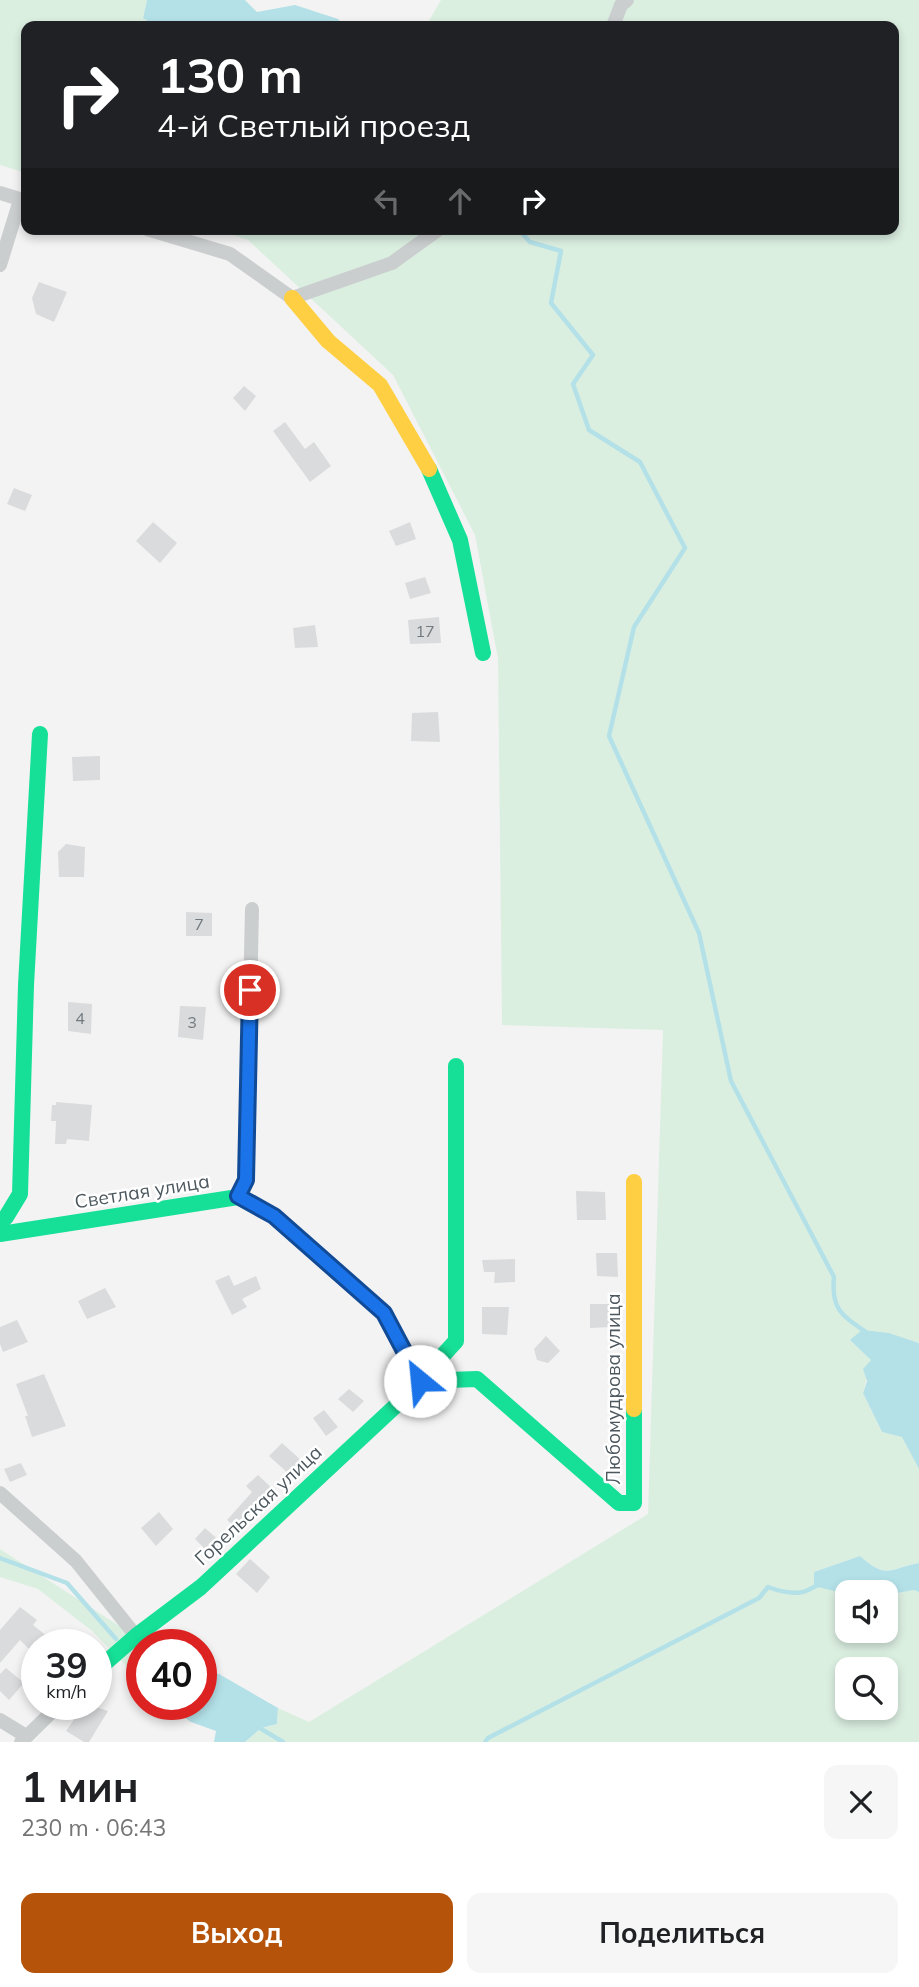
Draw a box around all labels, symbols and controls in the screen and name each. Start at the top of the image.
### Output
text: 130 m [157,44,303,105]
icon: right [42,49,133,140]
text: 4-й Светлый проезд [157,105,470,145]
icon: left [368,182,406,220]
icon: ahead [441,182,479,220]
icon: right [514,182,552,220]
house number: 17 [415,621,435,641]
house number: 7 [194,914,204,934]
pin [220,960,280,1020]
icon: arrive [231,971,269,1009]
house number: 4 [75,1008,85,1028]
house number: 3 [187,1012,197,1032]
street label: Светлая улица [73,1168,211,1214]
street label: Любомудрова улица [601,1293,625,1485]
position arrow [383,1344,457,1418]
street label: Горельская улица [189,1440,327,1570]
map controls [835,1580,898,1720]
button: sound [835,1580,898,1643]
speed limit sign: 40 [126,1629,217,1720]
text: 39 [45,1643,88,1687]
button: search [835,1657,898,1720]
text: km/h [46,1680,87,1703]
text: 1 мин [21,1760,139,1813]
button: close [824,1765,898,1839]
text: 230 m · 06:43 [21,1813,166,1842]
button: Выход [21,1893,453,1973]
button: Поделиться [467,1893,898,1973]

